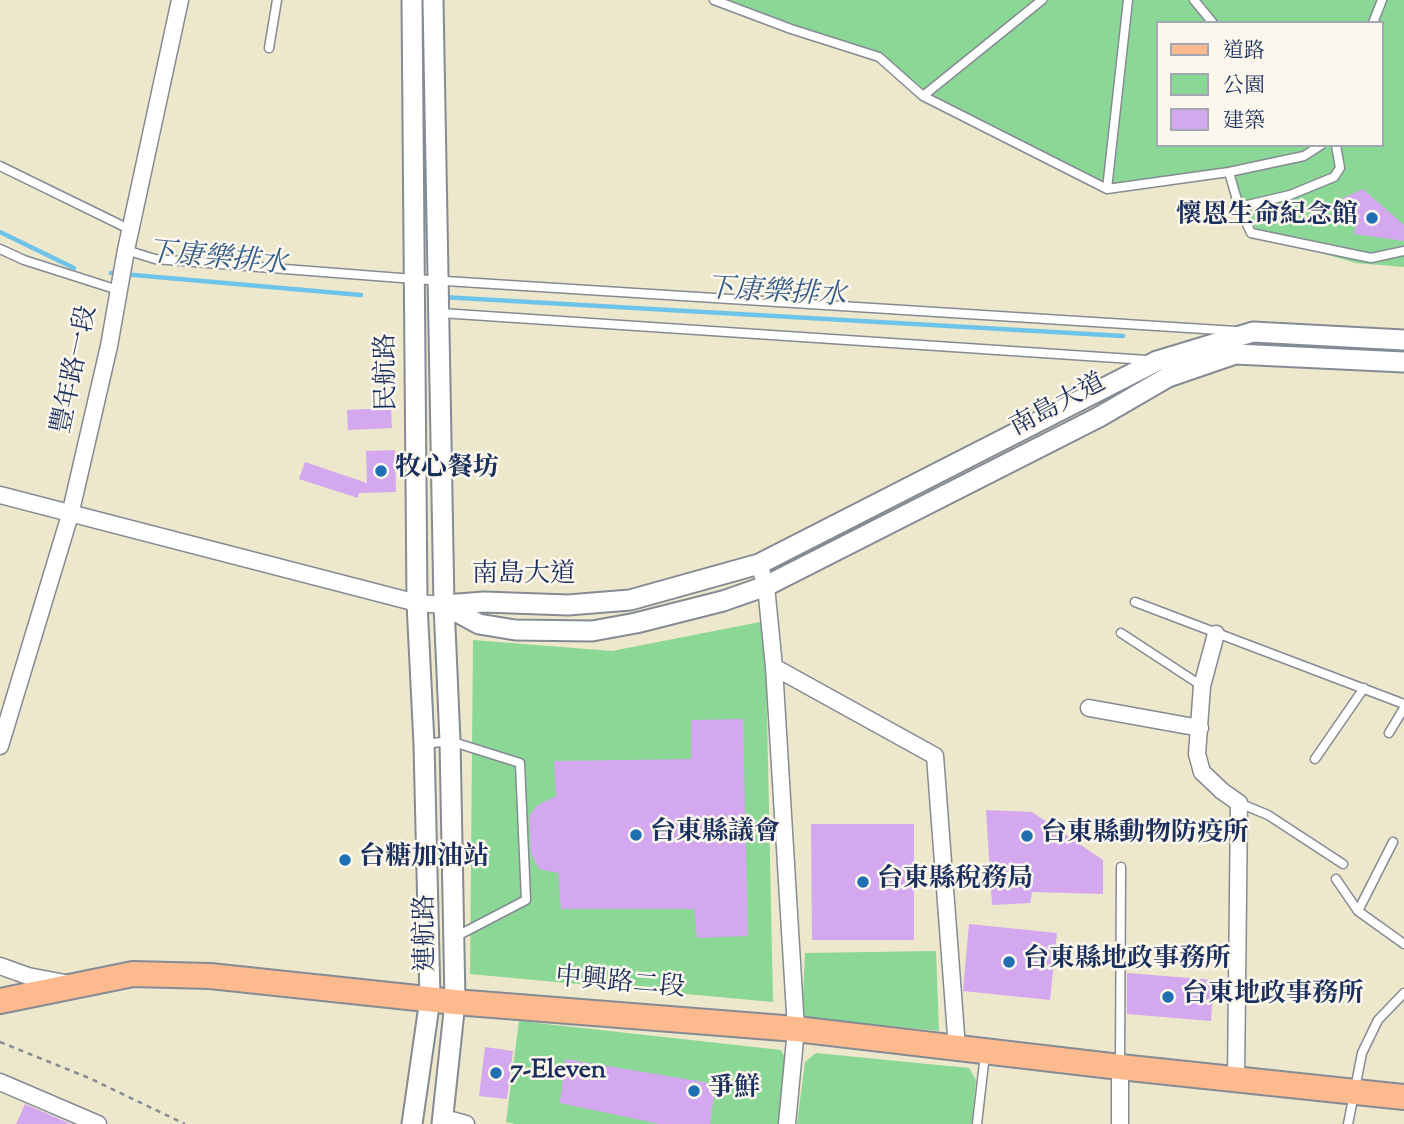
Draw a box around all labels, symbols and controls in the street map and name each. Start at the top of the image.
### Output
legend [1156,21,1383,147]
text: 道路 [1223,37,1265,67]
text: 公園 [1223,72,1265,102]
text: 建築 [1223,107,1265,137]
place label: 懷恩生命紀念館 [1176,202,1358,234]
marker: 懷恩生命紀念館 [1364,210,1380,226]
water label: 下康樂排水 [146,238,288,284]
water label: 下康樂排水 [705,275,847,315]
street label: 豐年路一段 [48,303,106,437]
street label: 民航路 [373,333,405,411]
street label: 南島大道 [1006,369,1112,445]
place label: 牧心餐坊 [395,455,499,487]
marker: 牧心餐坊 [373,463,389,479]
street label: 南島大道 [472,561,576,593]
place label: 台東縣議會 [650,819,780,851]
place label: 台東縣動物防疫所 [1041,820,1249,852]
marker: 台東縣議會 [628,827,644,843]
marker: 台東縣動物防疫所 [1019,828,1035,844]
place label: 台糖加油站 [359,844,489,876]
marker: 台糖加油站 [337,852,353,868]
place label: 台東縣稅務局 [877,866,1033,898]
marker: 台東縣稅務局 [855,874,871,890]
street label: 連航路 [412,894,444,972]
place label: 台東縣地政事務所 [1023,946,1231,978]
marker: 台東縣地政事務所 [1001,954,1017,970]
street label: 中興路二段 [554,964,686,1006]
place label: 台東地政事務所 [1182,981,1364,1013]
marker: 台東地政事務所 [1160,989,1176,1005]
place label: 7-Eleven [510,1057,606,1089]
marker: 7-Eleven [488,1065,504,1081]
place label: 爭鮮 [708,1075,760,1107]
marker: 爭鮮 [686,1083,702,1099]

